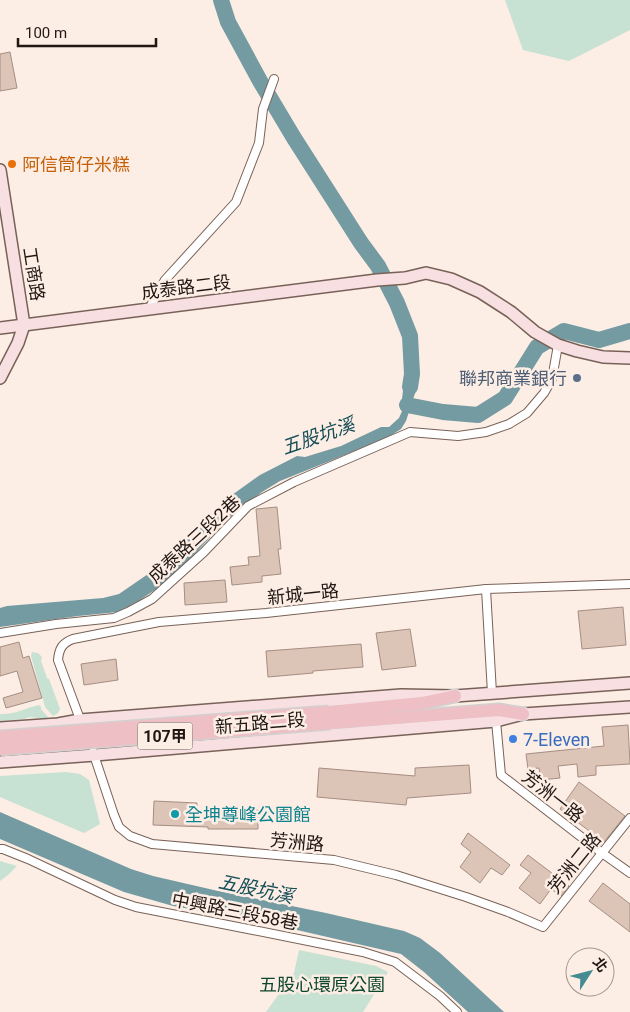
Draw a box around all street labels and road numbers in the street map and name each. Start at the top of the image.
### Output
street label: 工商路 [19,246,49,302]
street label: 成泰路二段 [140,271,232,303]
street label: 成泰路三段2巷 [144,491,244,587]
street label: 新城一路 [266,580,340,608]
street label: 新五路二段 [214,709,306,737]
road number: 107甲 [138,722,192,749]
street label: 芳洲一路 [518,766,588,826]
street label: 芳洲二路 [543,828,605,898]
street label: 芳洲路 [269,829,325,855]
street label: 中興路三段58巷 [170,888,300,934]

